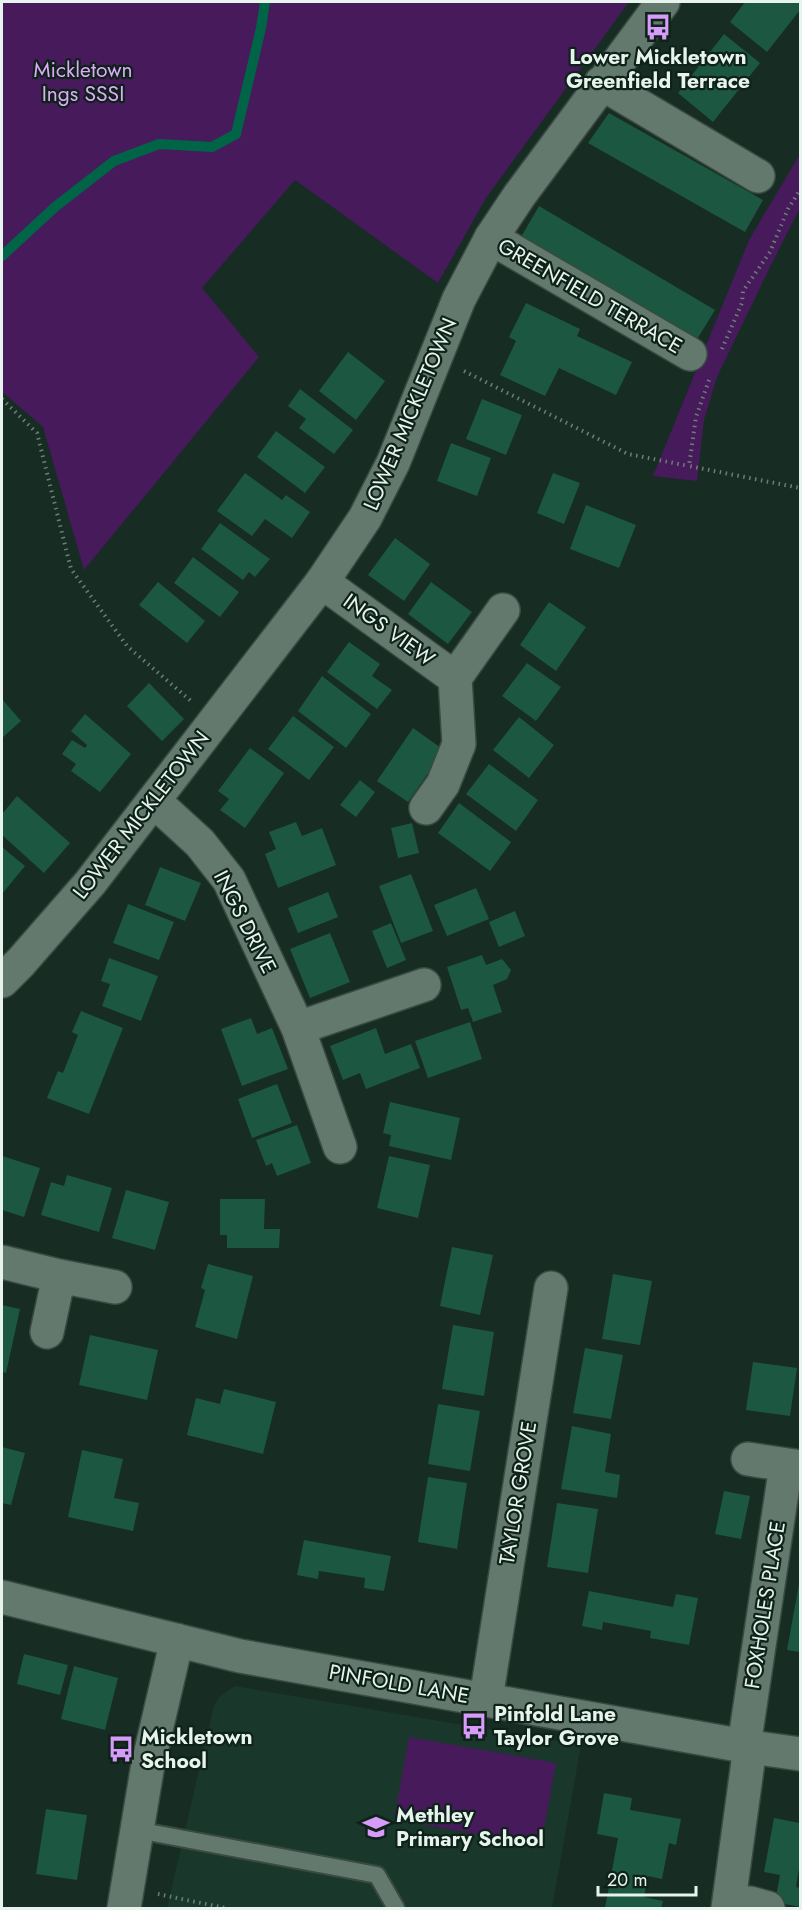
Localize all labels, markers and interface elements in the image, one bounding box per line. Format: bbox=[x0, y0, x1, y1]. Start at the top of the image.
bus stop icon: Lower Mickletown Greenfield Terrace bbox=[643, 12, 673, 42]
place label: Lower Mickletown Greenfield Terrace bbox=[566, 42, 750, 96]
park label: Mickletown Ings SSSI bbox=[34, 55, 132, 109]
street label: GREENFIELD TERRACE bbox=[492, 231, 688, 361]
street label: LOWER MICKLETOWN bbox=[356, 313, 464, 515]
street label: INGS VIEW bbox=[337, 586, 441, 674]
street label: LOWER MICKLETOWN bbox=[66, 724, 216, 906]
street label: INGS DRIVE bbox=[206, 865, 284, 979]
street label: TAYLOR GROVE bbox=[492, 1419, 544, 1567]
street label: FOXHOLES PLACE bbox=[737, 1519, 793, 1691]
street label: PINFOLD LANE bbox=[327, 1657, 471, 1711]
place label: Pinfold Lane Taylor Grove bbox=[494, 1699, 619, 1753]
bus stop icon: Pinfold Lane Taylor Grove bbox=[459, 1711, 489, 1741]
place label: Mickletown School bbox=[141, 1722, 253, 1776]
bus stop icon: Mickletown School bbox=[106, 1734, 136, 1764]
place label: Methley Primary School bbox=[396, 1800, 544, 1854]
school or university icon: Methley Primary School bbox=[361, 1812, 391, 1842]
scale bar bbox=[598, 1859, 696, 1897]
text: 20 m bbox=[607, 1867, 647, 1893]

